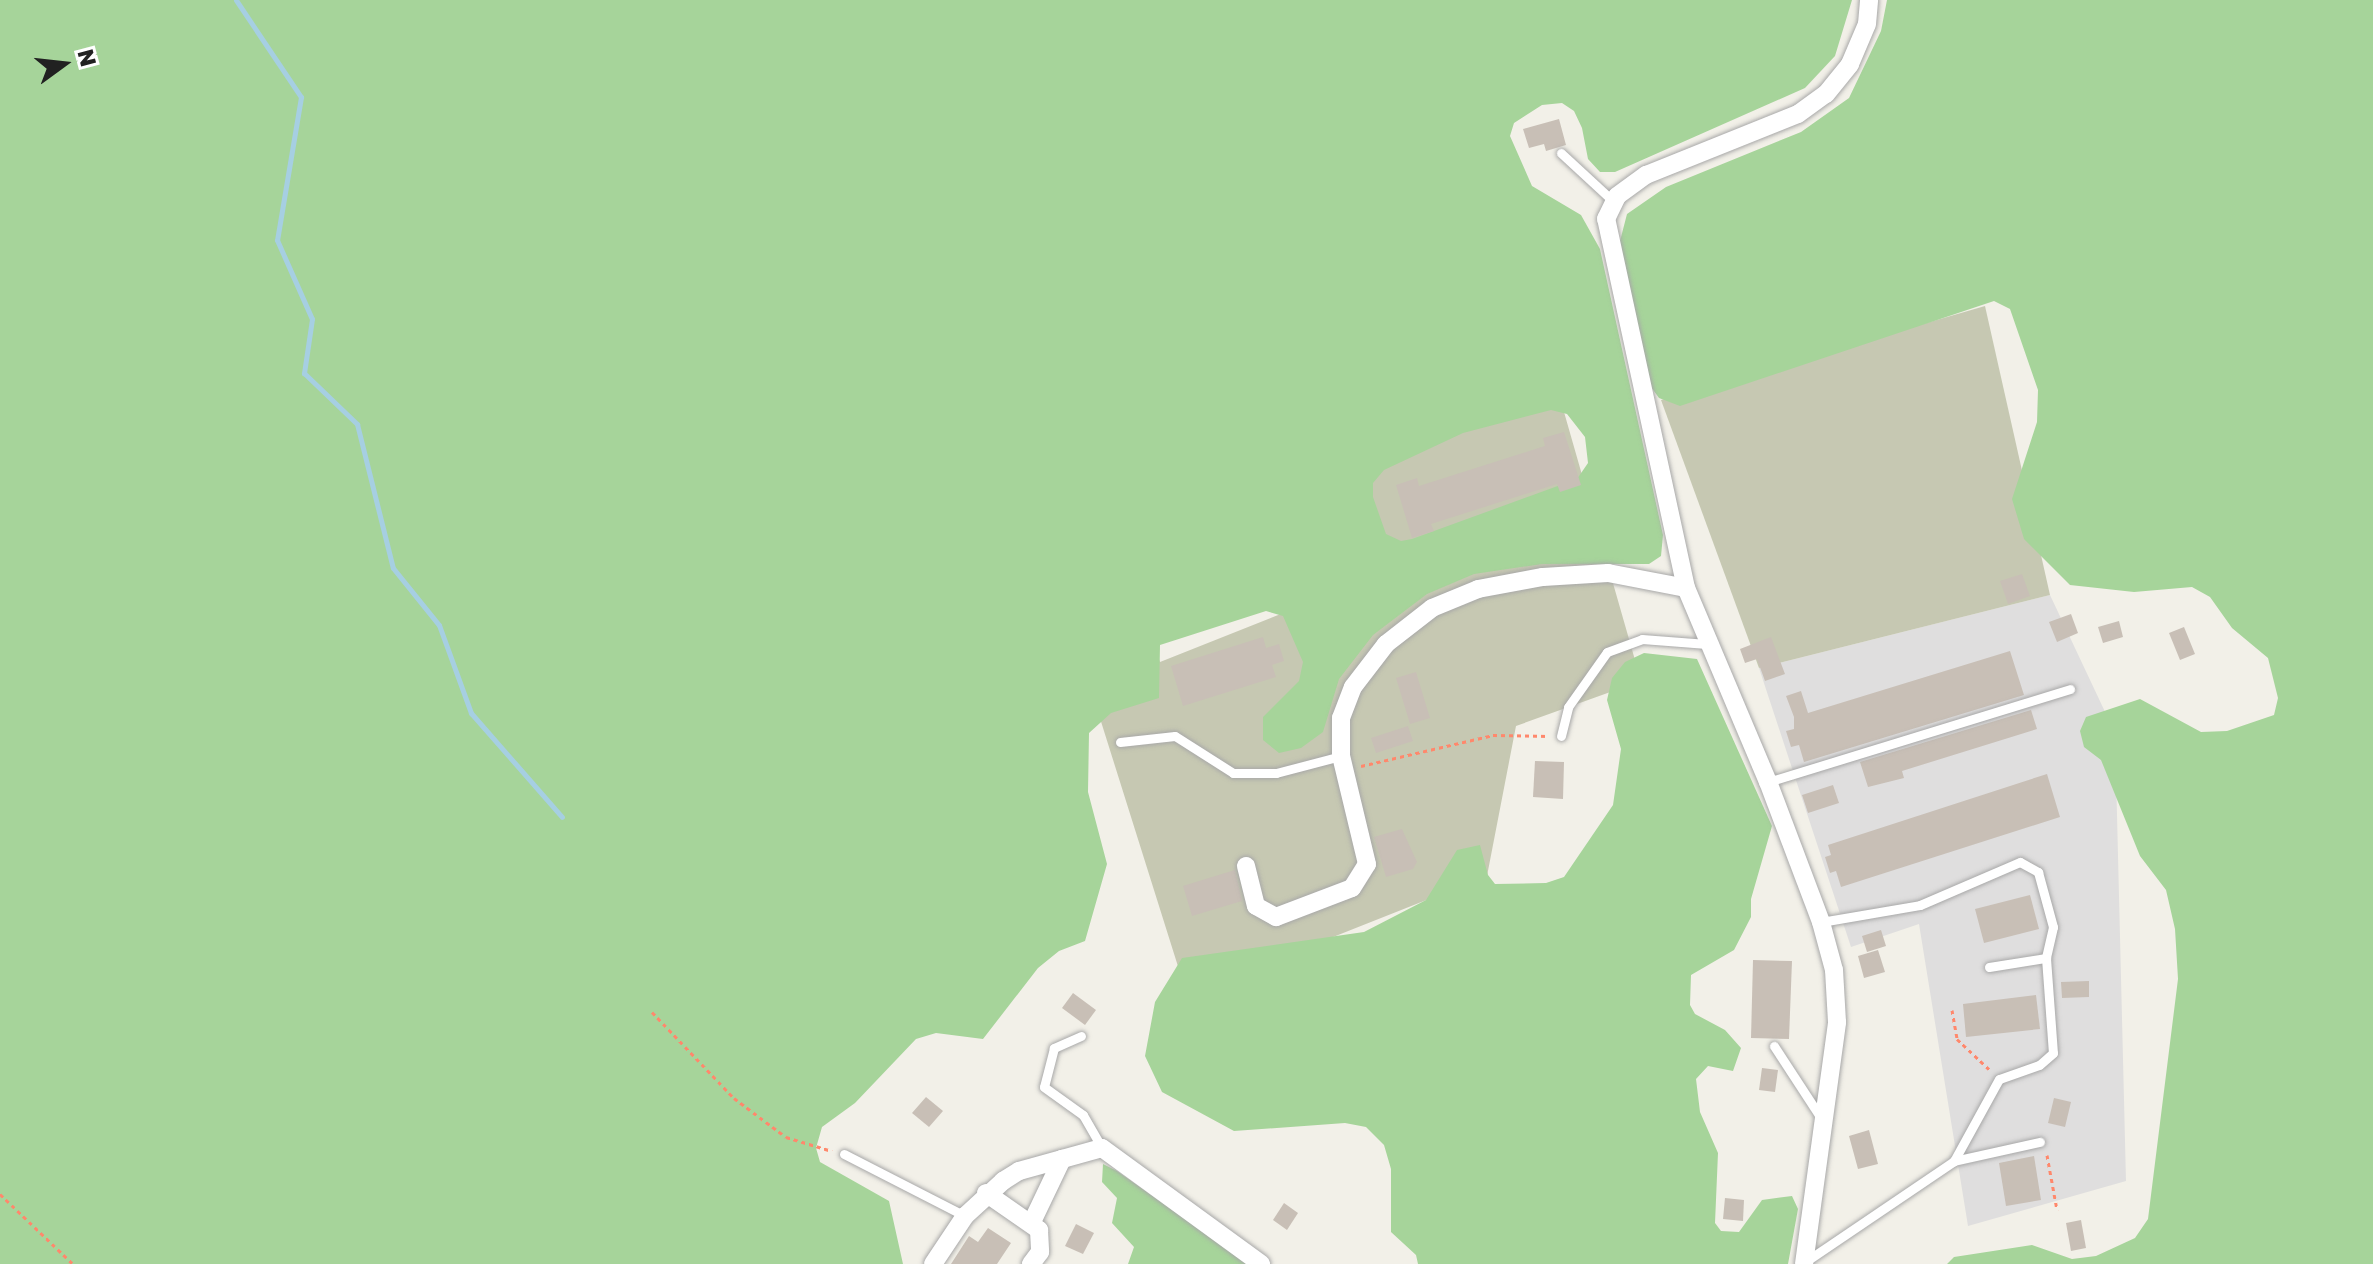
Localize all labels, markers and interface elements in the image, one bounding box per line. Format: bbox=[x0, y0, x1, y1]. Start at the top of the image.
north arrow bbox=[24, 24, 104, 104]
text: N bbox=[72, 46, 103, 69]

